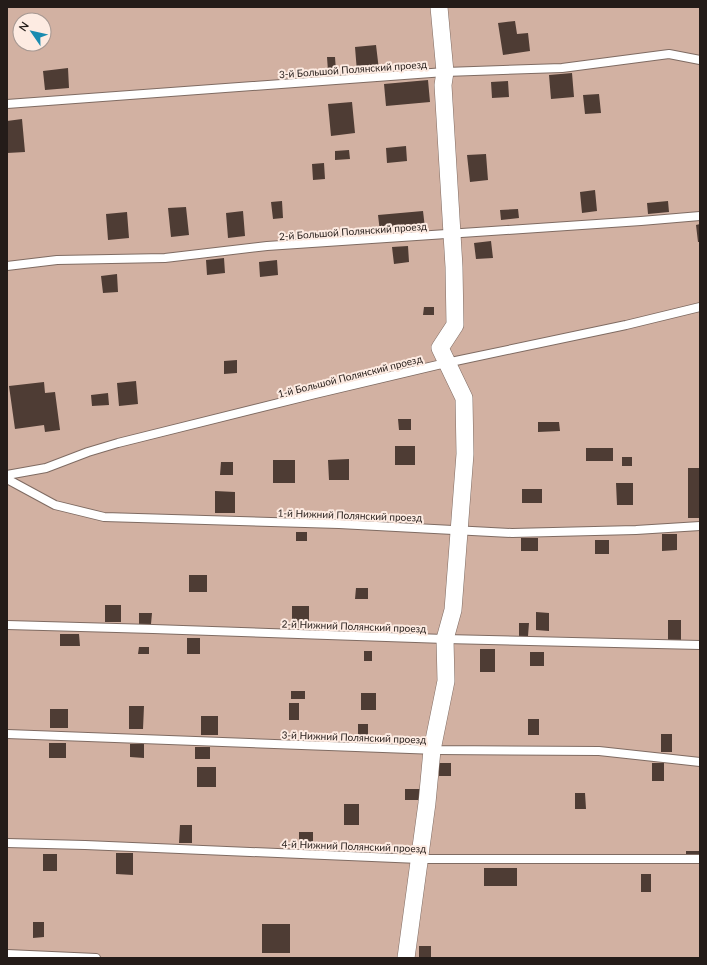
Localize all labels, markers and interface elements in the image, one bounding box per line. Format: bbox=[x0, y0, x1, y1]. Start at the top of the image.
north arrow bbox=[12, 12, 52, 52]
text: N bbox=[16, 19, 31, 33]
street label: 3-й Большой Полянский проезд bbox=[279, 58, 427, 80]
street label: 2-й Большой Полянский проезд bbox=[279, 220, 427, 242]
street label: 1-й Большой Полянский проезд bbox=[277, 352, 423, 400]
street label: 1-й Нижний Полянский проезд bbox=[277, 506, 423, 524]
street label: 2-й Нижний Полянский проезд bbox=[281, 617, 427, 635]
street label: 3-й Нижний Полянский проезд bbox=[281, 728, 427, 746]
street label: 4-й Нижний Полянский проезд bbox=[281, 837, 427, 855]

